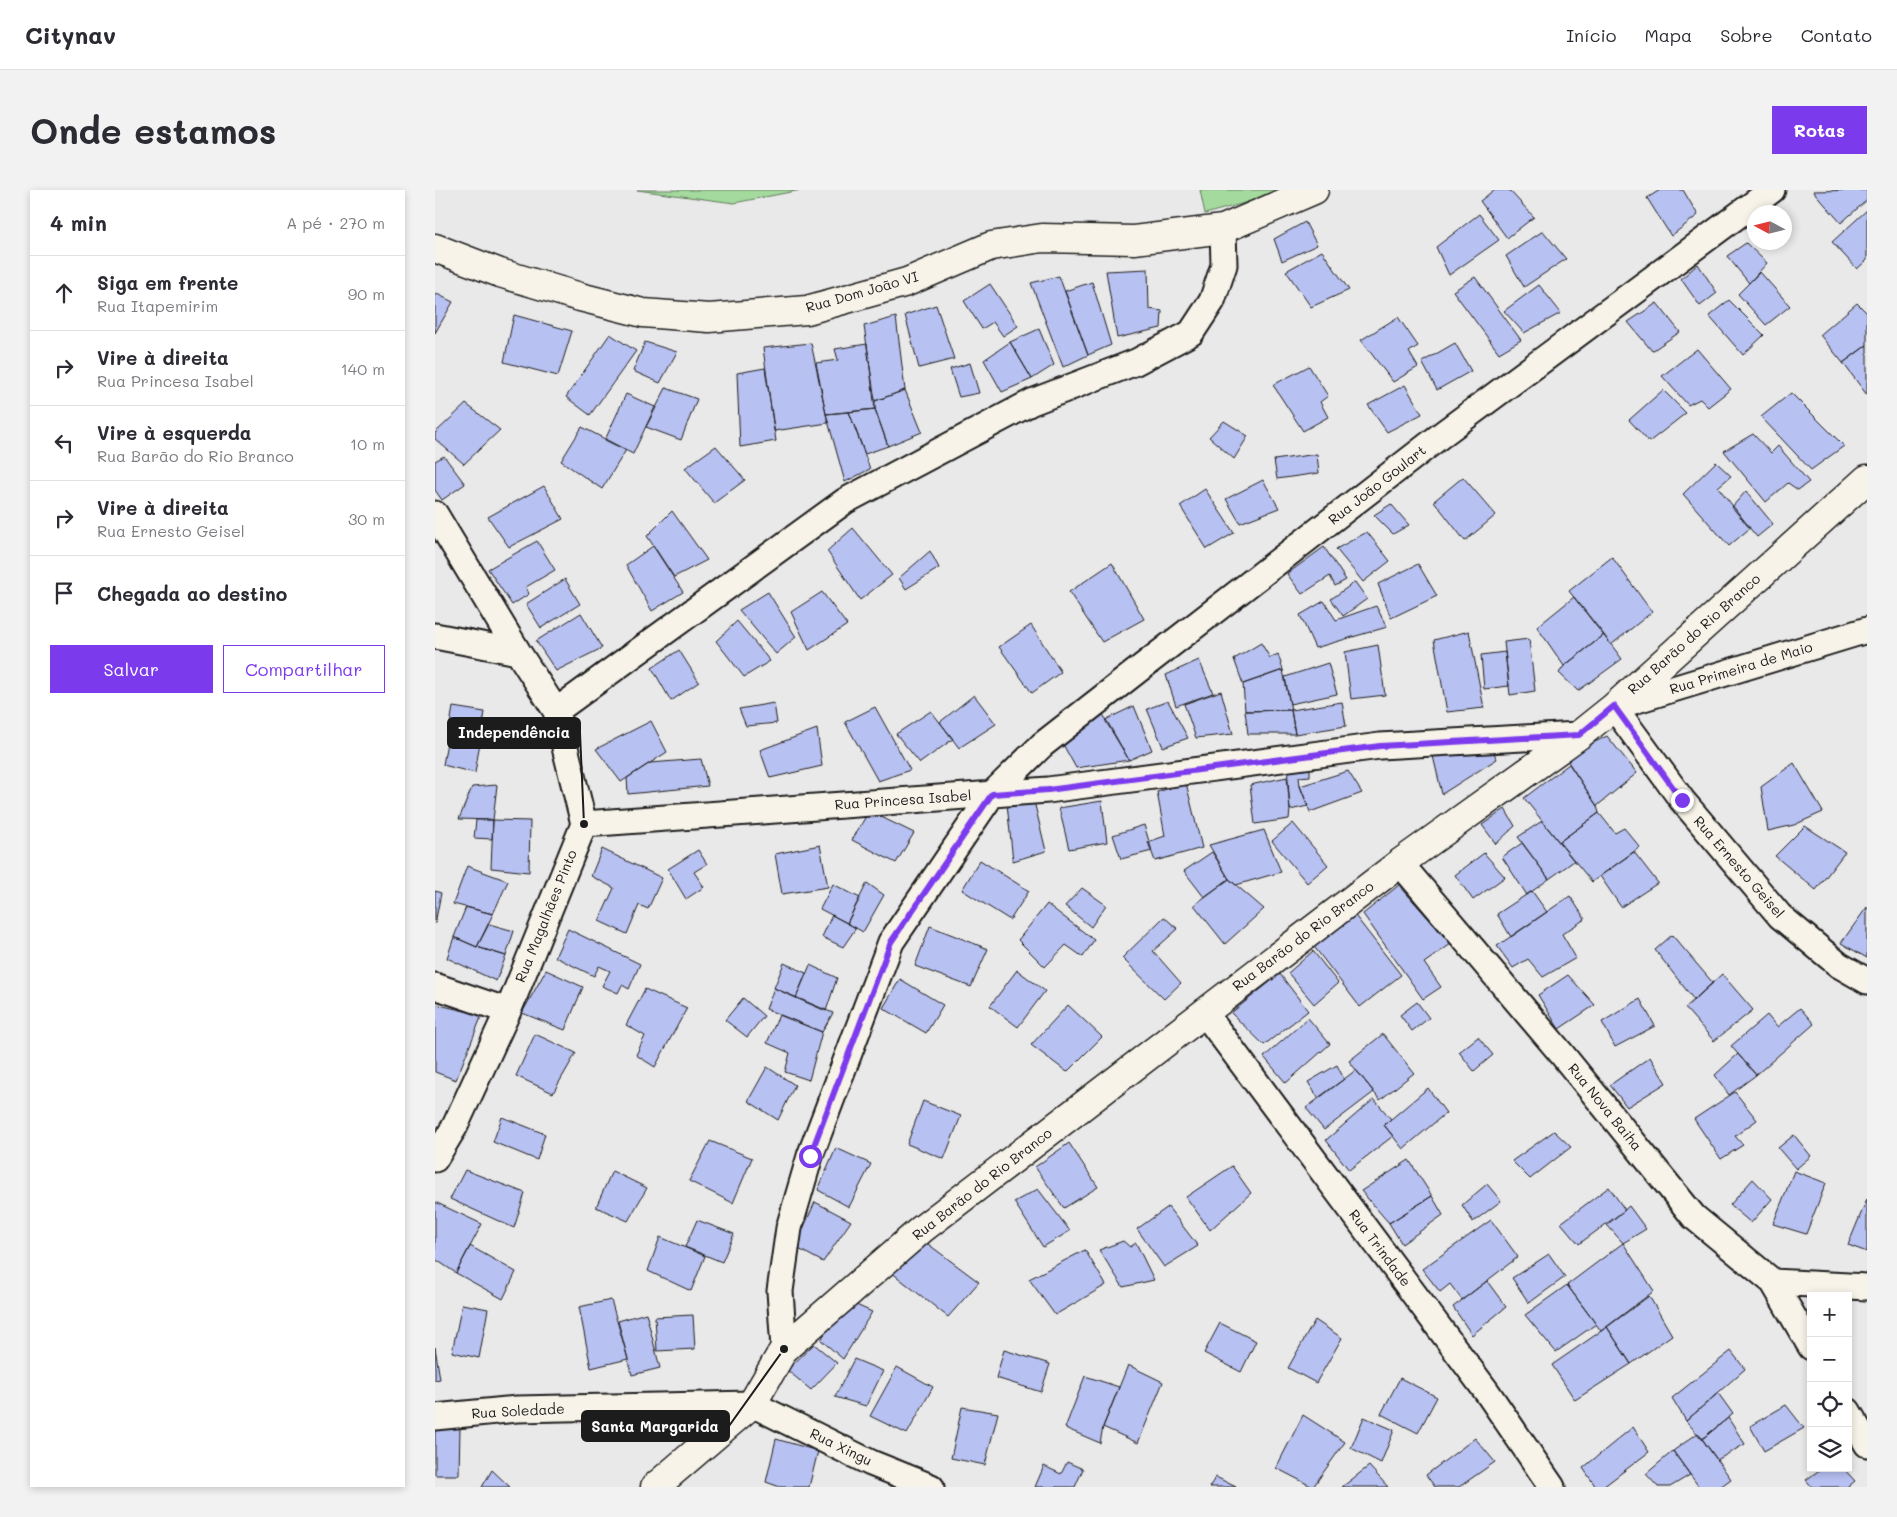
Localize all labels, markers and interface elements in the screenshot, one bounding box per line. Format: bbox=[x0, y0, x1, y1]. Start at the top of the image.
text: Citynav bbox=[25, 19, 116, 50]
text: Início bbox=[1566, 23, 1616, 47]
text: Mapa bbox=[1644, 23, 1692, 47]
text: Sobre bbox=[1720, 23, 1773, 47]
text: Contato bbox=[1801, 23, 1872, 47]
button: Rotas bbox=[1772, 106, 1867, 154]
text: Onde estamos bbox=[30, 107, 276, 153]
north arrow bbox=[1747, 205, 1792, 250]
text: 4 min bbox=[50, 209, 107, 236]
text: A pé · 270 m bbox=[286, 212, 385, 233]
street label: Rua Dom João VI bbox=[803, 266, 920, 317]
text: Siga em frente bbox=[97, 270, 238, 295]
icon: ahead bbox=[50, 279, 78, 307]
text: 90 m bbox=[348, 283, 385, 304]
text: Rua Itapemirim bbox=[97, 295, 218, 316]
text: Vire à direita bbox=[97, 345, 229, 370]
icon: right bbox=[50, 354, 78, 382]
text: 140 m bbox=[341, 358, 385, 379]
text: Rua Princesa Isabel bbox=[97, 370, 254, 391]
text: Vire à esquerda bbox=[97, 420, 252, 445]
icon: left bbox=[50, 429, 78, 457]
text: 10 m bbox=[350, 433, 385, 454]
street label: Rua João Goulart bbox=[1324, 440, 1429, 529]
text: Rua Barão do Rio Branco bbox=[97, 445, 294, 466]
text: Vire à direita bbox=[97, 495, 229, 520]
icon: right bbox=[50, 504, 78, 532]
text: 30 m bbox=[348, 508, 385, 529]
text: Rua Ernesto Geisel bbox=[97, 520, 245, 541]
street label: Rua Barão do Rio Branco bbox=[1623, 569, 1764, 698]
icon: arrive bbox=[50, 579, 78, 607]
text: Chegada ao destino bbox=[97, 581, 287, 606]
street label: Rua Primeira de Maio bbox=[1667, 637, 1815, 698]
button: Salvar bbox=[50, 645, 213, 693]
button: Compartilhar bbox=[223, 645, 385, 693]
callout: Independência bbox=[448, 718, 580, 748]
text: Independência bbox=[458, 722, 570, 742]
street label: Rua Princesa Isabel bbox=[834, 785, 972, 814]
route end bbox=[1671, 789, 1694, 812]
street label: Rua Ernesto Geisel bbox=[1690, 812, 1789, 922]
street label: Rua Magalhães Pinto bbox=[510, 847, 581, 985]
street label: Rua Barão do Rio Branco bbox=[1228, 876, 1377, 995]
street label: Rua Nova Baiha bbox=[1564, 1059, 1647, 1154]
street label: Rua Barão do Rio Branco bbox=[908, 1123, 1055, 1244]
route start bbox=[799, 1145, 822, 1168]
street label: Rua Trindade bbox=[1345, 1205, 1416, 1290]
map controls bbox=[1807, 1292, 1852, 1472]
button: + bbox=[1807, 1292, 1852, 1337]
button: − bbox=[1807, 1337, 1852, 1382]
button: locate bbox=[1807, 1382, 1852, 1427]
street label: Rua Soledade bbox=[471, 1399, 565, 1422]
callout: Santa Margarida bbox=[582, 1411, 729, 1441]
text: Santa Margarida bbox=[591, 1416, 719, 1436]
street label: Rua Xingu bbox=[807, 1423, 875, 1470]
button: layers bbox=[1807, 1427, 1852, 1472]

